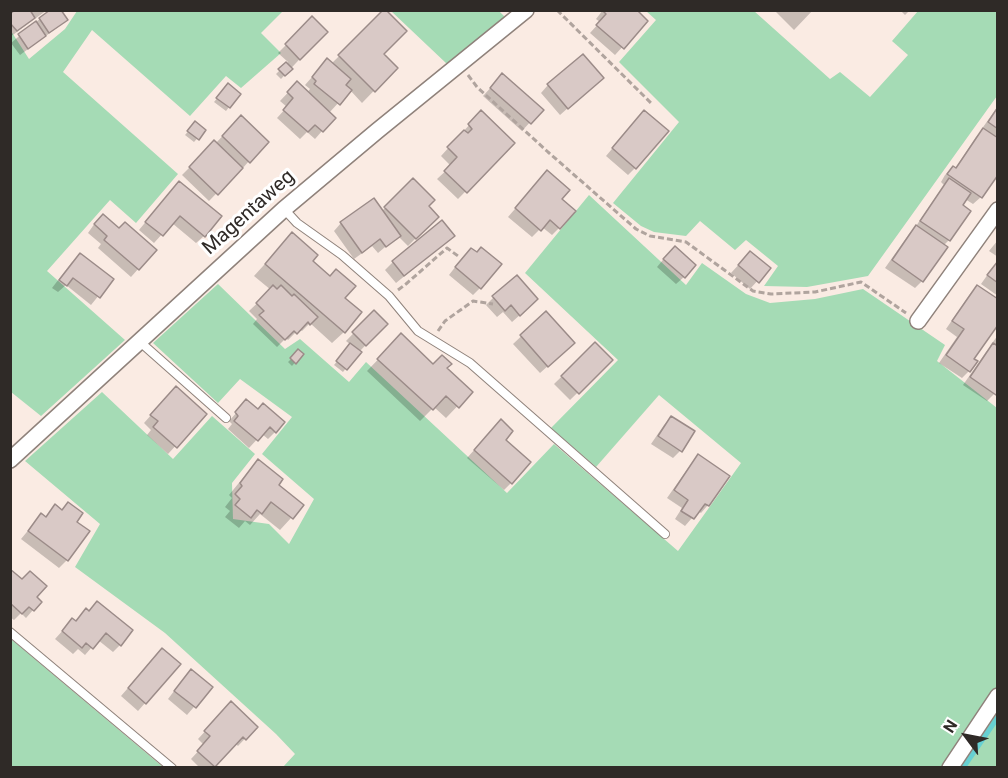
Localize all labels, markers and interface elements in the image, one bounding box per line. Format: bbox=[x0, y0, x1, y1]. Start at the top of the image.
street label: Magentaweg bbox=[198, 165, 300, 261]
north arrow bbox=[936, 706, 996, 766]
text: N bbox=[939, 716, 961, 736]

